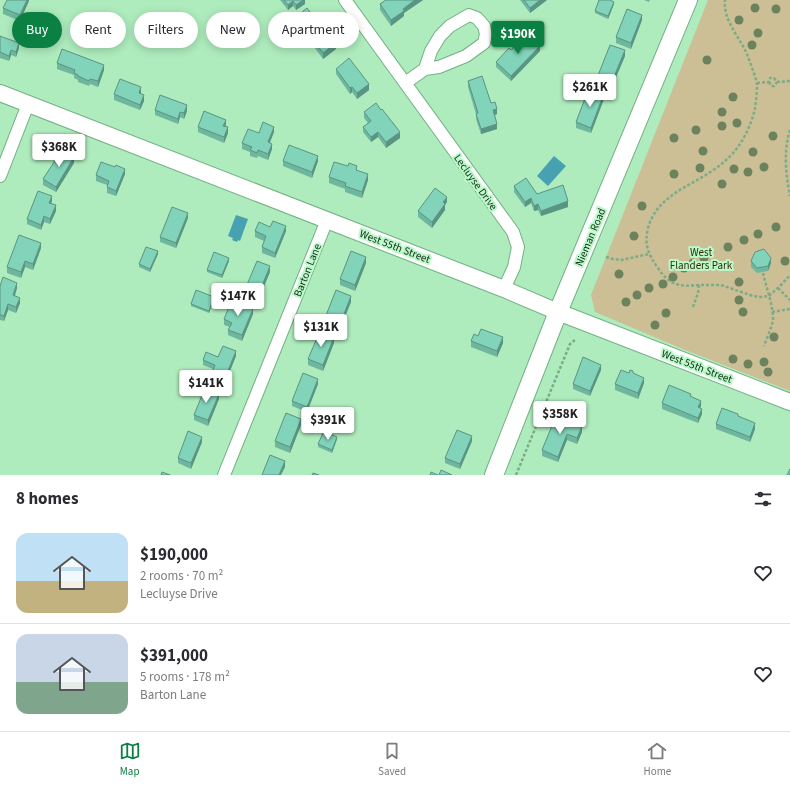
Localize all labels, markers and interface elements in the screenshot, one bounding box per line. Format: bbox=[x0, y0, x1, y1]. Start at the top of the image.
chip: Buy bbox=[12, 12, 62, 48]
chip: Rent bbox=[70, 12, 126, 48]
chip: Filters bbox=[134, 12, 198, 48]
chip: New bbox=[206, 12, 260, 48]
chip: Apartment bbox=[268, 12, 359, 48]
pin: $190K bbox=[490, 21, 546, 55]
text: $190K bbox=[500, 25, 536, 43]
pin: $261K bbox=[562, 74, 618, 108]
text: $261K bbox=[572, 78, 608, 96]
pin: $368K bbox=[31, 134, 87, 168]
text: $368K bbox=[41, 138, 77, 156]
street label: Lecluyse Drive bbox=[450, 151, 501, 214]
street label: Nieman Road bbox=[571, 206, 609, 269]
street label: West 55th Street bbox=[357, 226, 433, 267]
street label: Barton Lane bbox=[290, 241, 325, 299]
park label: West Flanders Park bbox=[670, 245, 733, 273]
pin: $147K bbox=[210, 283, 266, 317]
text: $147K bbox=[220, 287, 256, 305]
pin: $131K bbox=[293, 314, 349, 348]
text: $131K bbox=[303, 318, 339, 336]
street label: West 55th Street bbox=[659, 346, 735, 387]
pin: $141K bbox=[178, 370, 234, 404]
text: $141K bbox=[188, 374, 224, 392]
pin: $358K bbox=[532, 401, 588, 435]
text: $358K bbox=[542, 405, 578, 423]
pin: $391K bbox=[300, 407, 356, 441]
text: $391K bbox=[310, 411, 346, 429]
text: 8 homes bbox=[16, 487, 78, 511]
icon: filters bbox=[752, 488, 774, 510]
text: $190,000 bbox=[140, 543, 208, 567]
icon: home bbox=[48, 549, 96, 597]
icon: heart bbox=[752, 562, 774, 584]
text: 2 rooms · 70 m² bbox=[140, 567, 223, 585]
text: Lecluyse Drive bbox=[140, 585, 218, 603]
text: $391,000 bbox=[140, 644, 208, 668]
icon: home bbox=[48, 650, 96, 698]
icon: heart bbox=[752, 663, 774, 685]
text: 5 rooms · 178 m² bbox=[140, 668, 230, 686]
text: Barton Lane bbox=[140, 686, 206, 704]
tab: Map bbox=[119, 740, 141, 779]
tab: Saved bbox=[378, 740, 406, 779]
tab: Home bbox=[644, 740, 671, 779]

